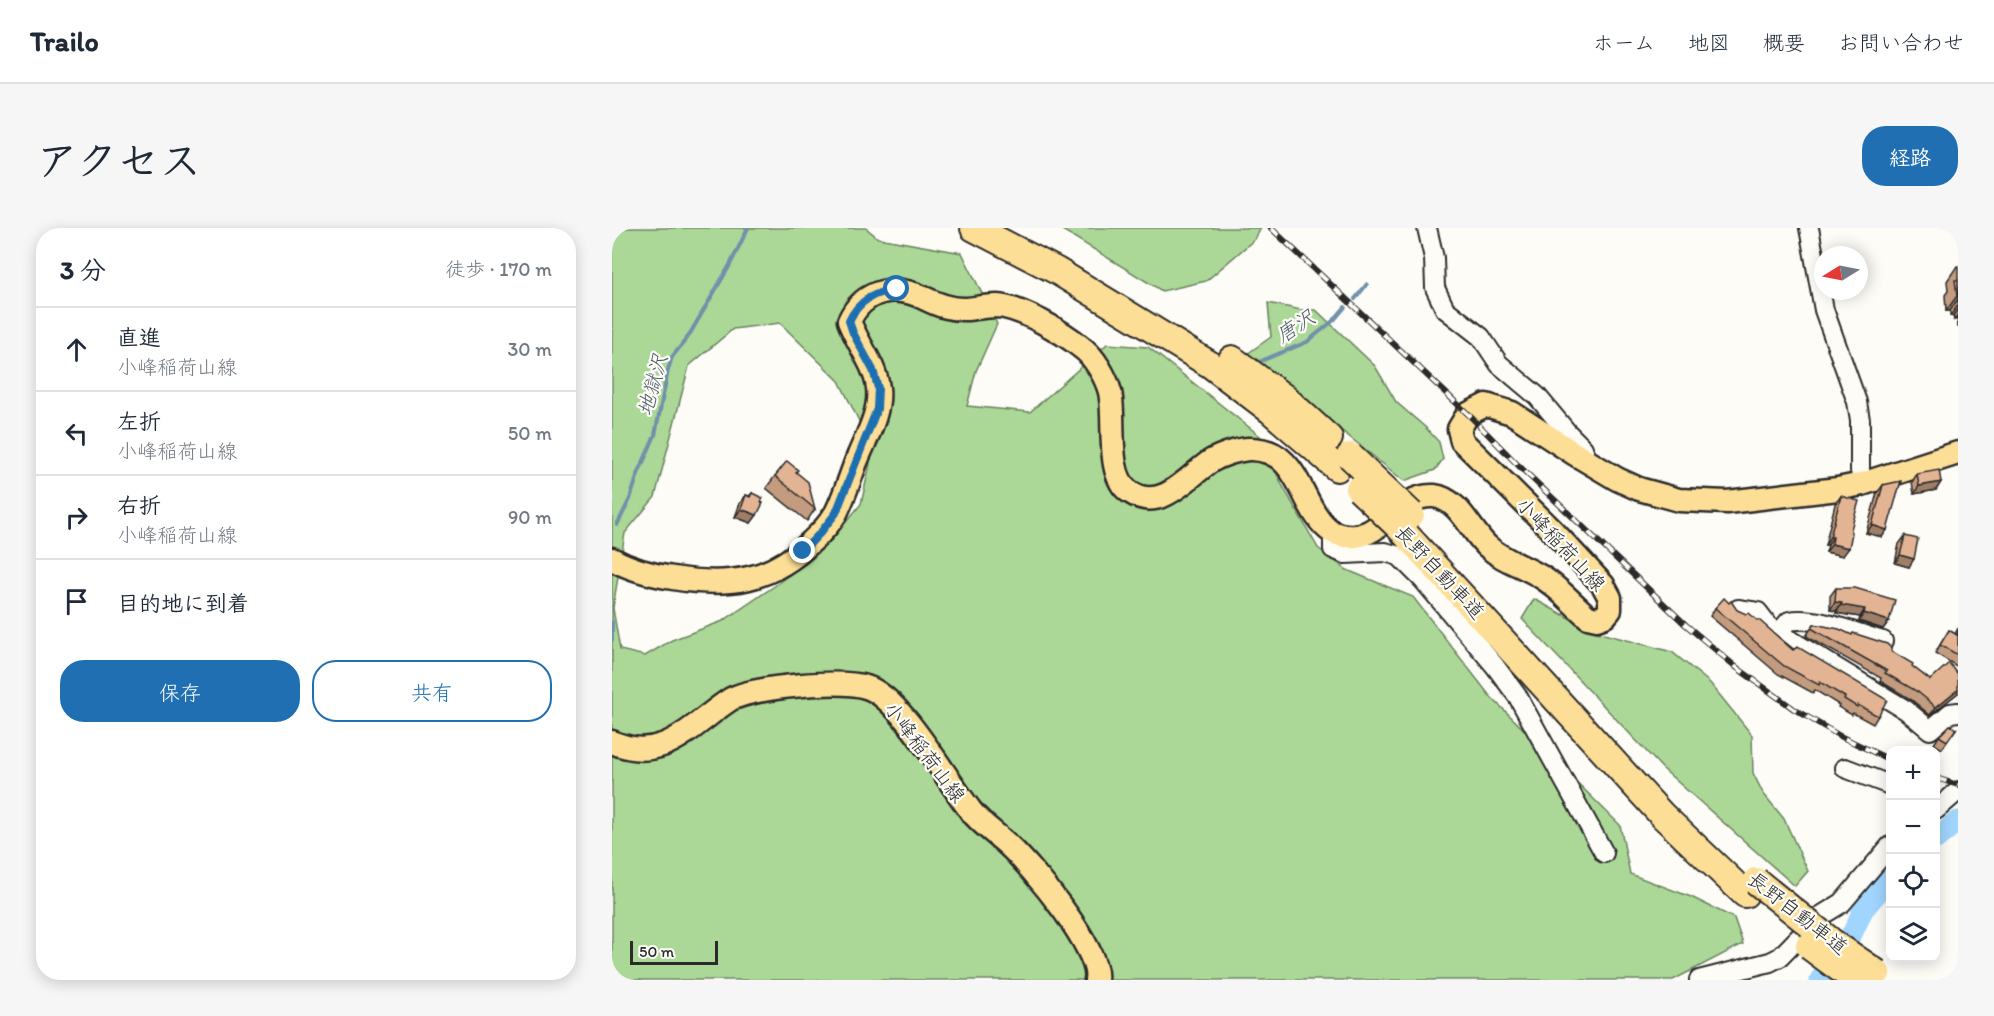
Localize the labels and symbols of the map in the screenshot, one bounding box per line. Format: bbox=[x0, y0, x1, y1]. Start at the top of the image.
north arrow bbox=[1814, 246, 1868, 300]
route start bbox=[883, 275, 909, 301]
water label: 唐沢 bbox=[1271, 304, 1320, 348]
water label: 地獄沢 bbox=[632, 350, 672, 419]
street label: 小峰稲荷山線 bbox=[1511, 492, 1611, 596]
street label: 長野自動車道 bbox=[1390, 520, 1490, 624]
route end bbox=[789, 537, 815, 563]
street label: 小峰稲荷山線 bbox=[879, 697, 971, 807]
street label: 長野自動車道 bbox=[1743, 867, 1853, 959]
scale bar bbox=[630, 938, 718, 966]

